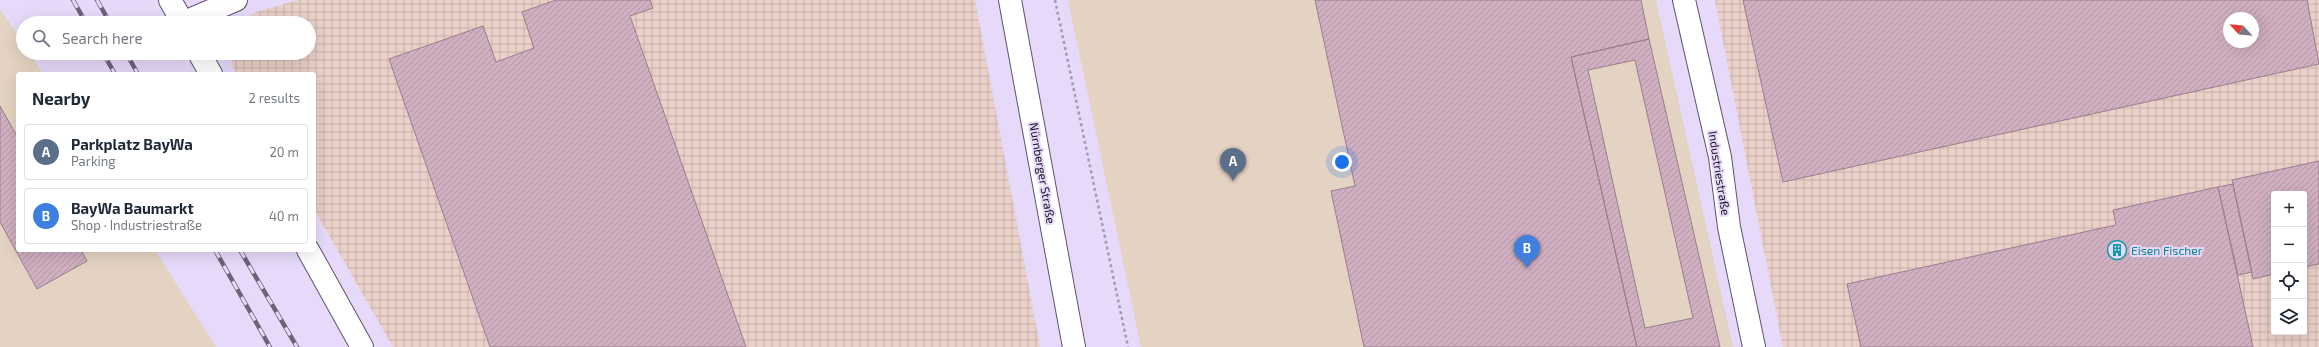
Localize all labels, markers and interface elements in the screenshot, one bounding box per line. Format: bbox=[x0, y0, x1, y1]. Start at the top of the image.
north arrow bbox=[2223, 12, 2259, 48]
search box bbox=[16, 16, 316, 60]
icon: search bbox=[30, 27, 52, 49]
text: Search here bbox=[62, 29, 143, 47]
text: Nearby bbox=[32, 88, 90, 108]
text: 2 results bbox=[248, 90, 300, 106]
street label: Nürnberger Straße bbox=[1027, 121, 1059, 225]
street label: Industriestraße bbox=[1706, 130, 1734, 216]
text: Parkplatz BayWa bbox=[71, 135, 193, 153]
text: A bbox=[42, 144, 50, 160]
text: 20 m bbox=[270, 144, 299, 160]
pin: A bbox=[1220, 148, 1246, 181]
your location bbox=[1332, 152, 1352, 172]
text: Parking bbox=[71, 153, 116, 169]
map controls bbox=[2271, 191, 2307, 335]
button: + bbox=[2271, 191, 2307, 227]
text: BayWa Baumarkt bbox=[71, 199, 194, 217]
text: B bbox=[42, 208, 50, 224]
text: 40 m bbox=[269, 208, 299, 224]
text: Shop · Industriestraße bbox=[71, 217, 202, 233]
button: − bbox=[2271, 227, 2307, 263]
pin: B bbox=[1514, 235, 1540, 268]
building icon: Eisen Fischer bbox=[2106, 239, 2128, 261]
place label: Eisen Fischer bbox=[2131, 243, 2203, 257]
button: locate bbox=[2271, 263, 2307, 299]
button: layers bbox=[2271, 299, 2307, 335]

